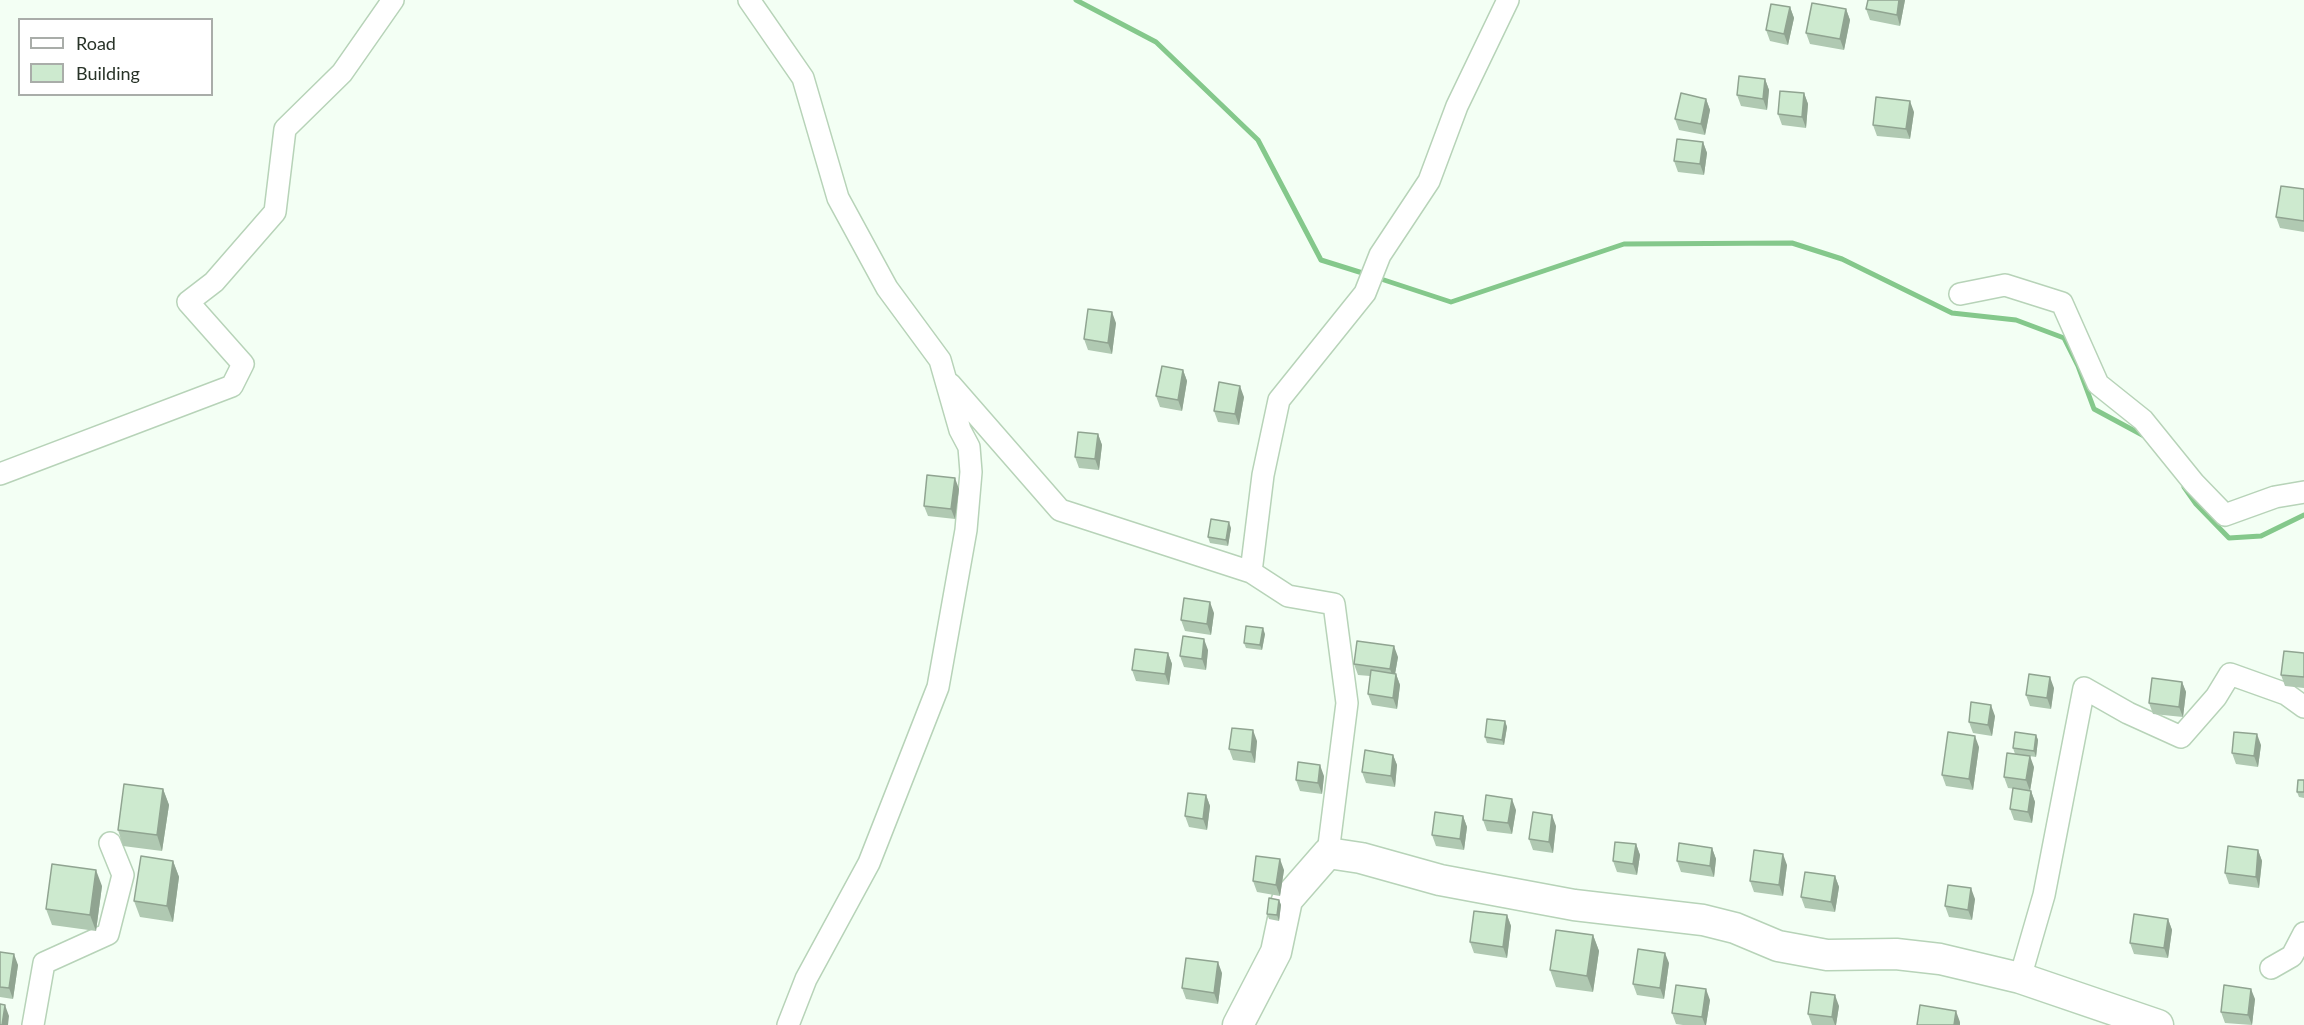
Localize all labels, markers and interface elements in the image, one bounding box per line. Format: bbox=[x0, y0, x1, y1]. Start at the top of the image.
legend bbox=[18, 18, 213, 96]
text: Road bbox=[76, 32, 116, 54]
text: Building bbox=[76, 62, 140, 84]

